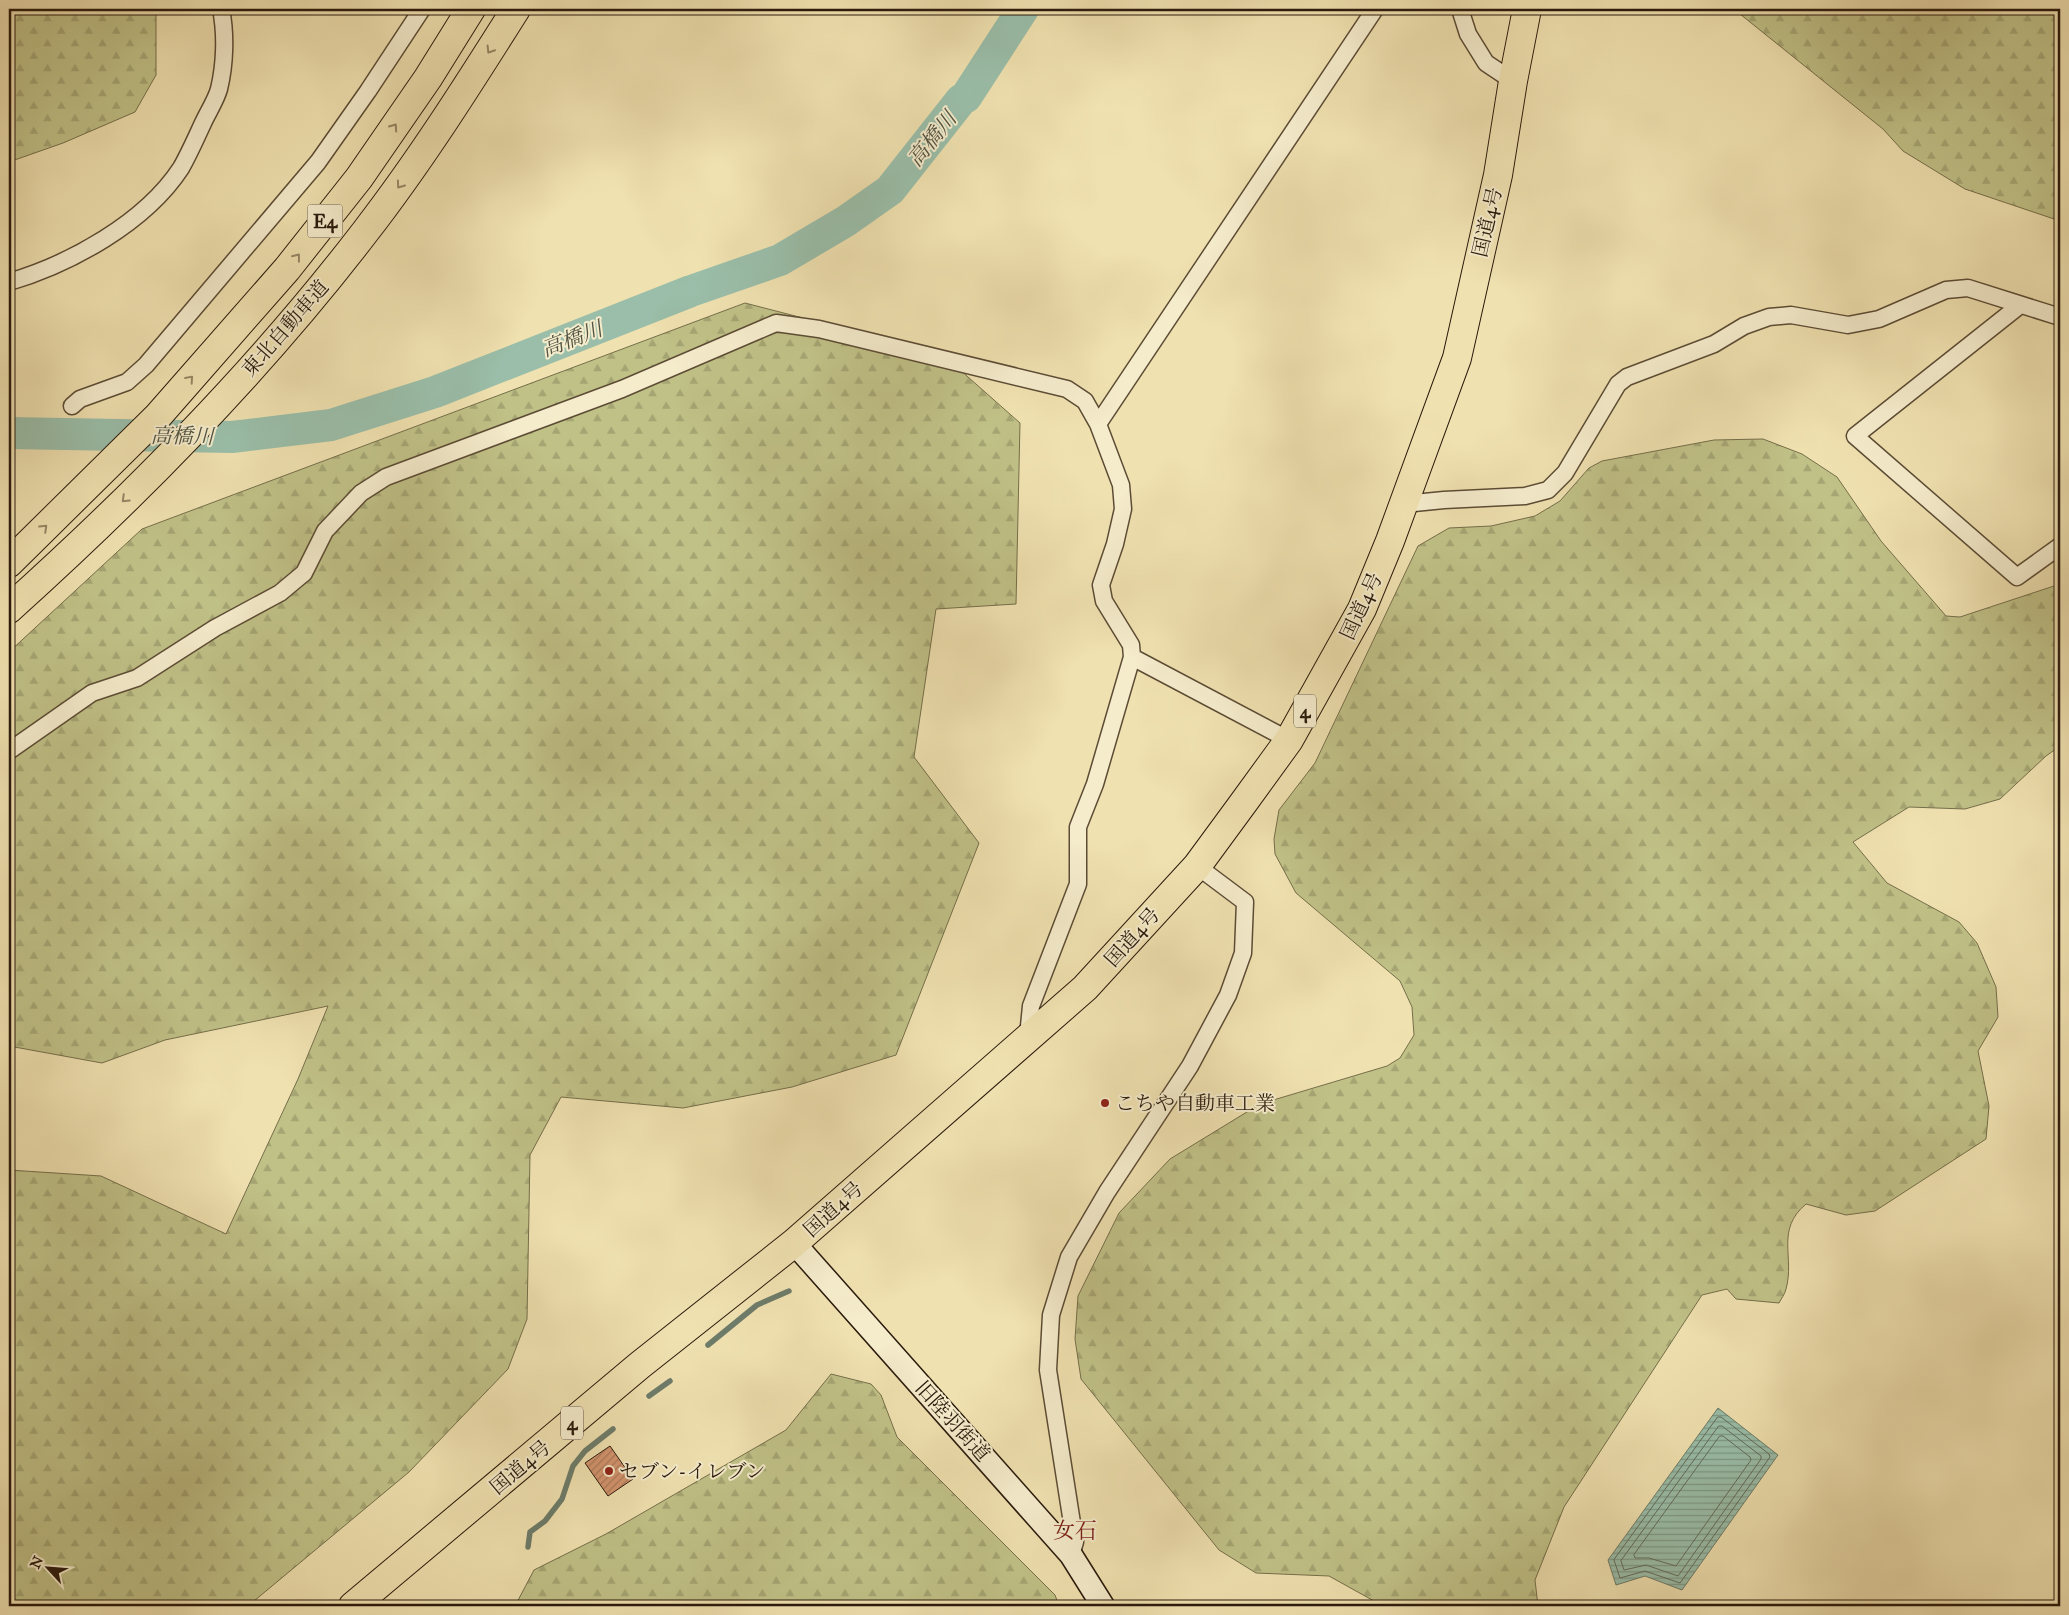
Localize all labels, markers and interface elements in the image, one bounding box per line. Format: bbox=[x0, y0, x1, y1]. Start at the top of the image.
one-way arrow bbox=[487, 45, 497, 54]
water label: 高橋川 bbox=[902, 105, 963, 172]
one-way arrow bbox=[388, 123, 397, 133]
one-way arrow bbox=[397, 179, 406, 189]
street label: 国道4号 bbox=[1467, 185, 1507, 259]
road number: E4 bbox=[308, 205, 342, 238]
one-way arrow bbox=[291, 254, 299, 263]
street label: 東北自動車道 bbox=[237, 275, 333, 381]
water label: 高橋川 bbox=[538, 315, 608, 362]
one-way arrow bbox=[184, 376, 193, 385]
water label: 高橋川 bbox=[150, 422, 216, 450]
one-way arrow bbox=[122, 493, 131, 502]
one-way arrow bbox=[38, 525, 47, 534]
street label: 国道4号 bbox=[1335, 569, 1387, 643]
road number: 4 bbox=[1294, 694, 1316, 728]
street label: 国道4号 bbox=[1099, 903, 1165, 971]
place label: こちや自動車工業 bbox=[1115, 1091, 1275, 1115]
marker: こちや自動車工業 bbox=[1099, 1097, 1111, 1109]
street label: 国道4号 bbox=[799, 1176, 867, 1242]
street label: 旧陸羽街道 bbox=[911, 1376, 995, 1466]
road number: 4 bbox=[561, 1406, 583, 1440]
street label: 国道4号 bbox=[485, 1435, 555, 1499]
place label: セブン-イレブン bbox=[619, 1459, 766, 1483]
marker: セブン-イレブン bbox=[603, 1465, 615, 1477]
district label: 女石 bbox=[1053, 1517, 1097, 1544]
north arrow bbox=[22, 1542, 72, 1592]
text: N bbox=[27, 1553, 47, 1572]

